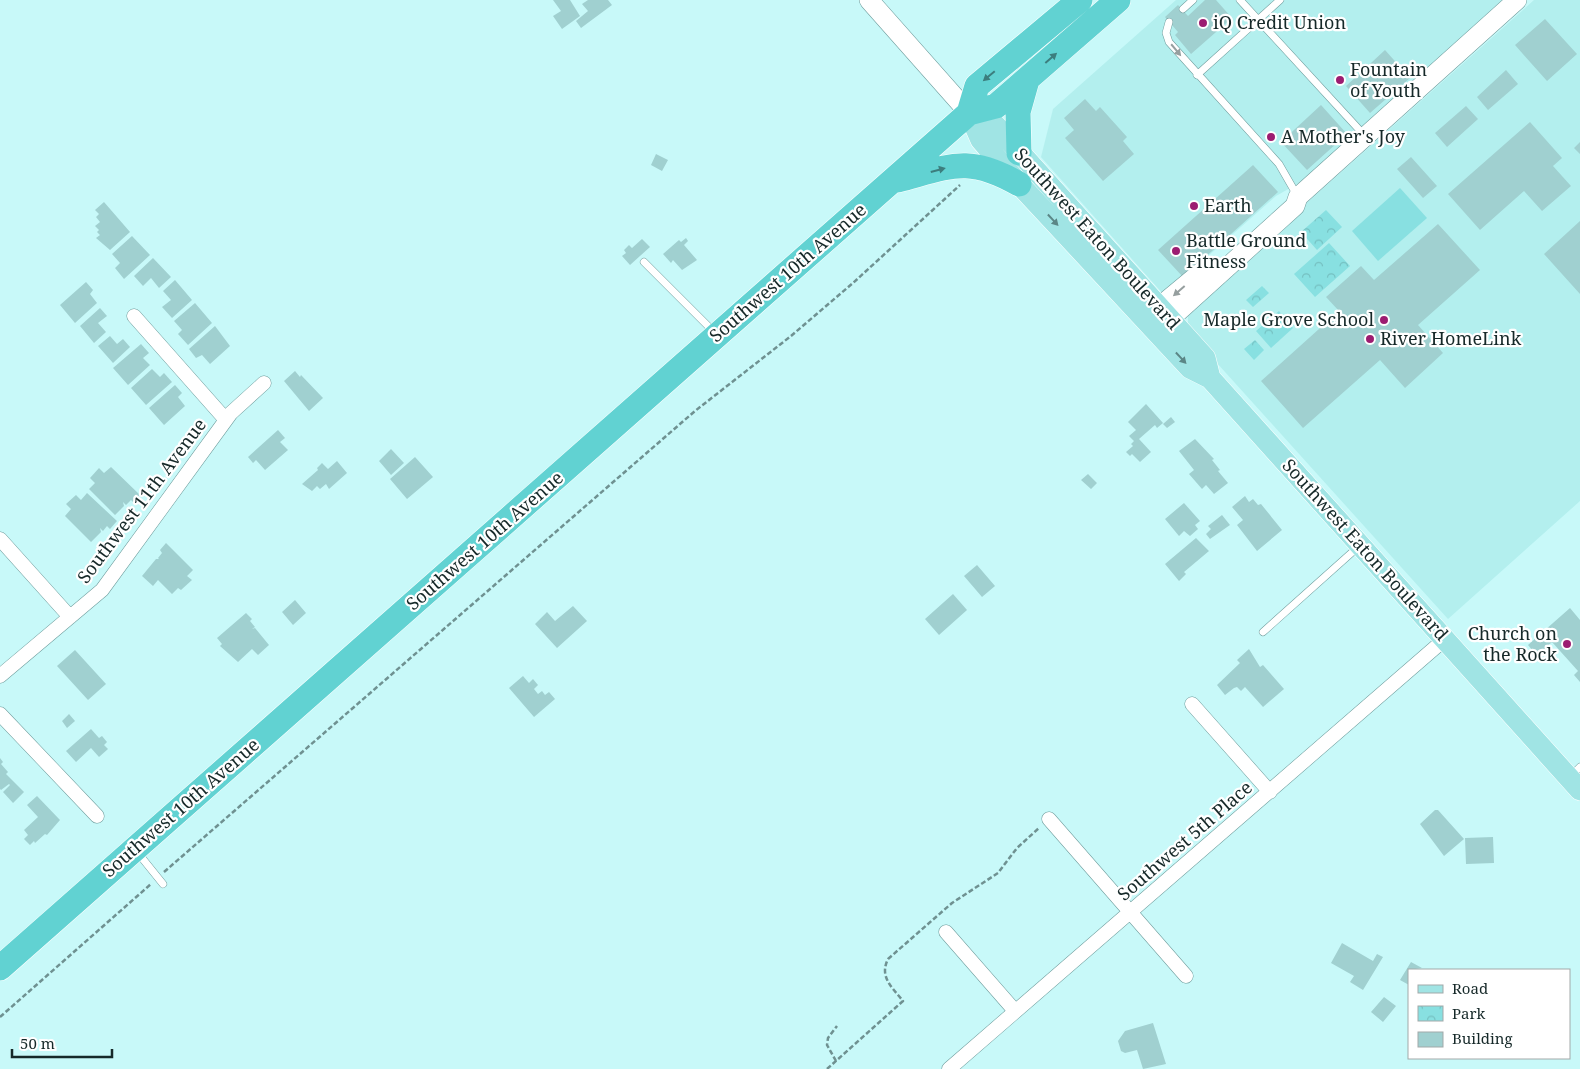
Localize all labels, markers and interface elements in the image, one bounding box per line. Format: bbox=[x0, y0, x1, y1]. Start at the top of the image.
place label: iQ Credit Union bbox=[1213, 10, 1346, 34]
marker: iQ Credit Union bbox=[1197, 17, 1209, 29]
one-way arrow bbox=[1171, 43, 1182, 56]
one-way arrow bbox=[1045, 52, 1057, 64]
place label: Fountain of Youth bbox=[1350, 57, 1428, 102]
one-way arrow bbox=[983, 71, 996, 82]
marker: Fountain of Youth bbox=[1334, 74, 1346, 86]
place label: A Mother's Joy bbox=[1281, 124, 1406, 148]
marker: A Mother's Joy bbox=[1265, 131, 1277, 143]
street label: Southwest Eaton Boulevard bbox=[1010, 142, 1186, 334]
one-way arrow bbox=[930, 165, 945, 173]
place label: Earth bbox=[1204, 193, 1252, 217]
street label: Southwest 10th Avenue bbox=[704, 197, 871, 347]
marker: Earth bbox=[1188, 200, 1200, 212]
one-way arrow bbox=[1047, 213, 1058, 226]
place label: Battle Ground Fitness bbox=[1186, 228, 1306, 273]
marker: Battle Ground Fitness bbox=[1170, 245, 1182, 257]
one-way arrow bbox=[1173, 286, 1186, 297]
place label: Maple Grove School bbox=[1203, 307, 1374, 331]
marker: Maple Grove School bbox=[1378, 314, 1390, 326]
place label: River HomeLink bbox=[1380, 326, 1522, 350]
marker: River HomeLink bbox=[1364, 333, 1376, 345]
one-way arrow bbox=[1175, 352, 1187, 364]
street label: Southwest 11th Avenue bbox=[71, 413, 211, 588]
street label: Southwest Eaton Boulevard bbox=[1278, 453, 1454, 645]
street label: Southwest 10th Avenue bbox=[401, 465, 568, 615]
place label: Church on the Rock bbox=[1468, 621, 1557, 666]
marker: Church on the Rock bbox=[1561, 638, 1573, 650]
street label: Southwest 10th Avenue bbox=[97, 732, 264, 882]
street label: Southwest 5th Place bbox=[1112, 775, 1257, 905]
legend bbox=[1408, 969, 1570, 1059]
text: Road bbox=[1452, 978, 1488, 998]
text: Park bbox=[1452, 1003, 1486, 1023]
scale bar bbox=[12, 1026, 112, 1058]
text: Building bbox=[1452, 1028, 1513, 1048]
text: 50 m bbox=[20, 1033, 55, 1053]

